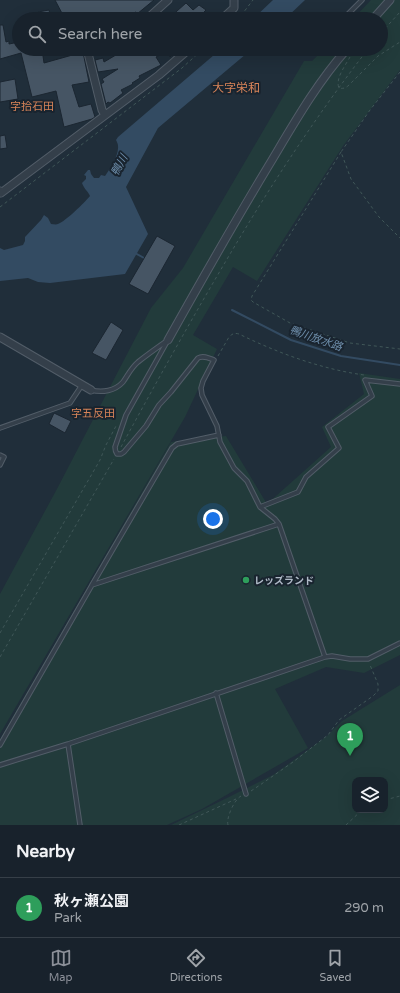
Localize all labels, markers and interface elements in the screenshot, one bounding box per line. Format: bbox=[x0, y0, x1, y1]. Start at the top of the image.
search box bbox=[12, 12, 388, 56]
icon: search bbox=[26, 23, 48, 45]
text: Search here bbox=[58, 25, 142, 43]
district label: 大字栄和 bbox=[212, 81, 260, 95]
district label: 字拾石田 bbox=[10, 100, 54, 113]
water label: 鴨川 bbox=[109, 152, 131, 178]
water label: 鴨川放水路 bbox=[288, 323, 345, 354]
district label: 字五反田 bbox=[71, 407, 115, 420]
your location bbox=[203, 509, 223, 529]
marker: レッズランド bbox=[241, 575, 251, 585]
place label: レッズランド bbox=[254, 575, 314, 587]
pin: 1 bbox=[337, 723, 363, 756]
map controls bbox=[352, 777, 388, 813]
button: layers bbox=[352, 777, 388, 813]
text: Nearby bbox=[16, 841, 75, 862]
text: 秋ヶ瀬公園 bbox=[54, 892, 129, 910]
text: 1 bbox=[25, 900, 33, 916]
text: 290 m bbox=[344, 900, 384, 916]
text: Park bbox=[54, 910, 82, 926]
tab: Map bbox=[49, 947, 72, 984]
tab: Directions bbox=[170, 947, 222, 984]
tab: Saved bbox=[320, 947, 351, 984]

